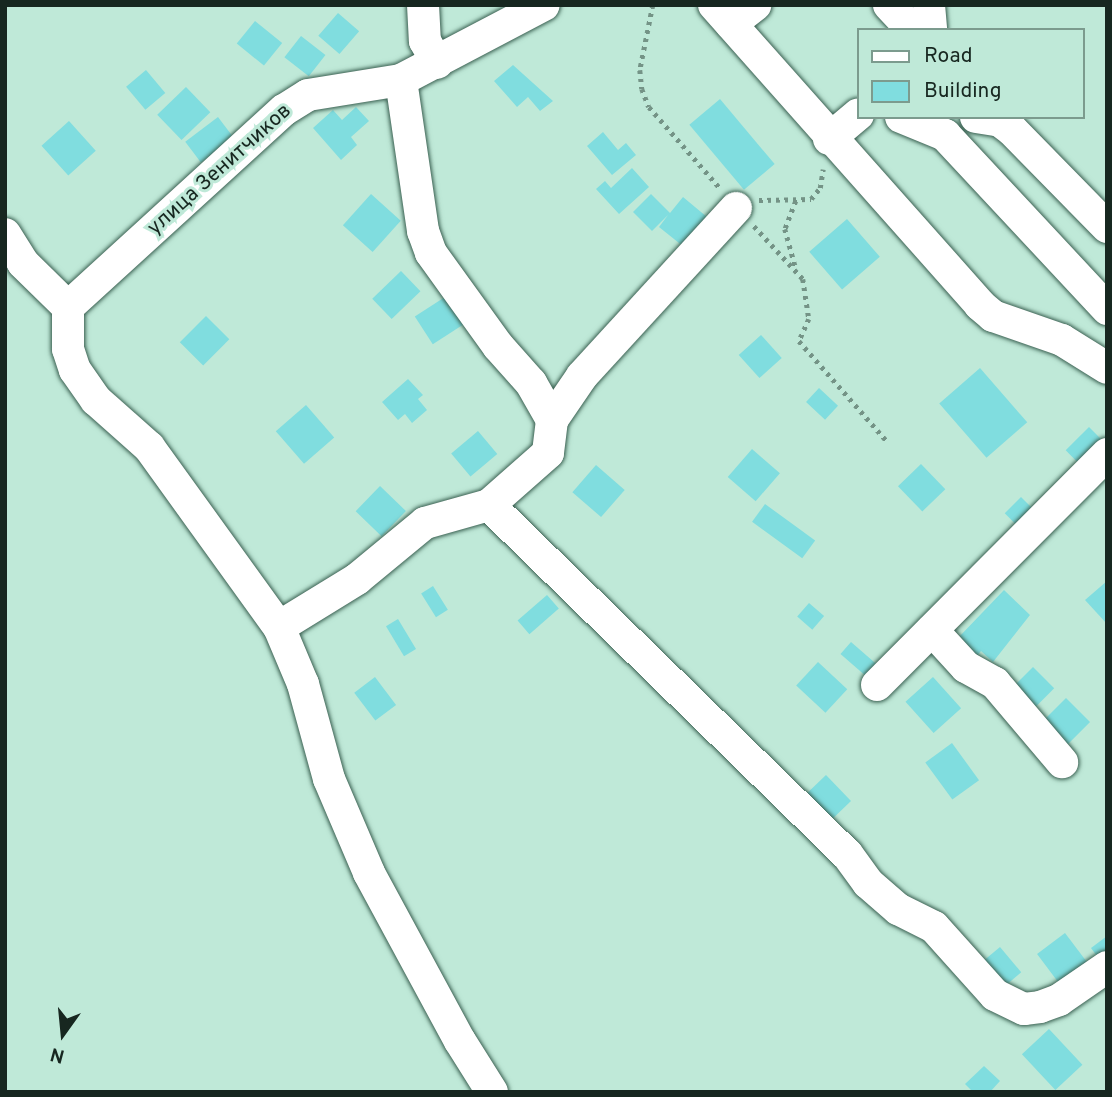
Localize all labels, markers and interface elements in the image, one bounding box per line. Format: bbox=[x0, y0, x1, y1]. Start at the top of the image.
legend bbox=[856, 28, 1084, 119]
text: Road bbox=[924, 43, 973, 70]
text: Building bbox=[924, 78, 1002, 105]
street label: улица Зенитчиков bbox=[143, 99, 297, 241]
north arrow bbox=[28, 999, 98, 1069]
text: N bbox=[48, 1041, 67, 1068]

